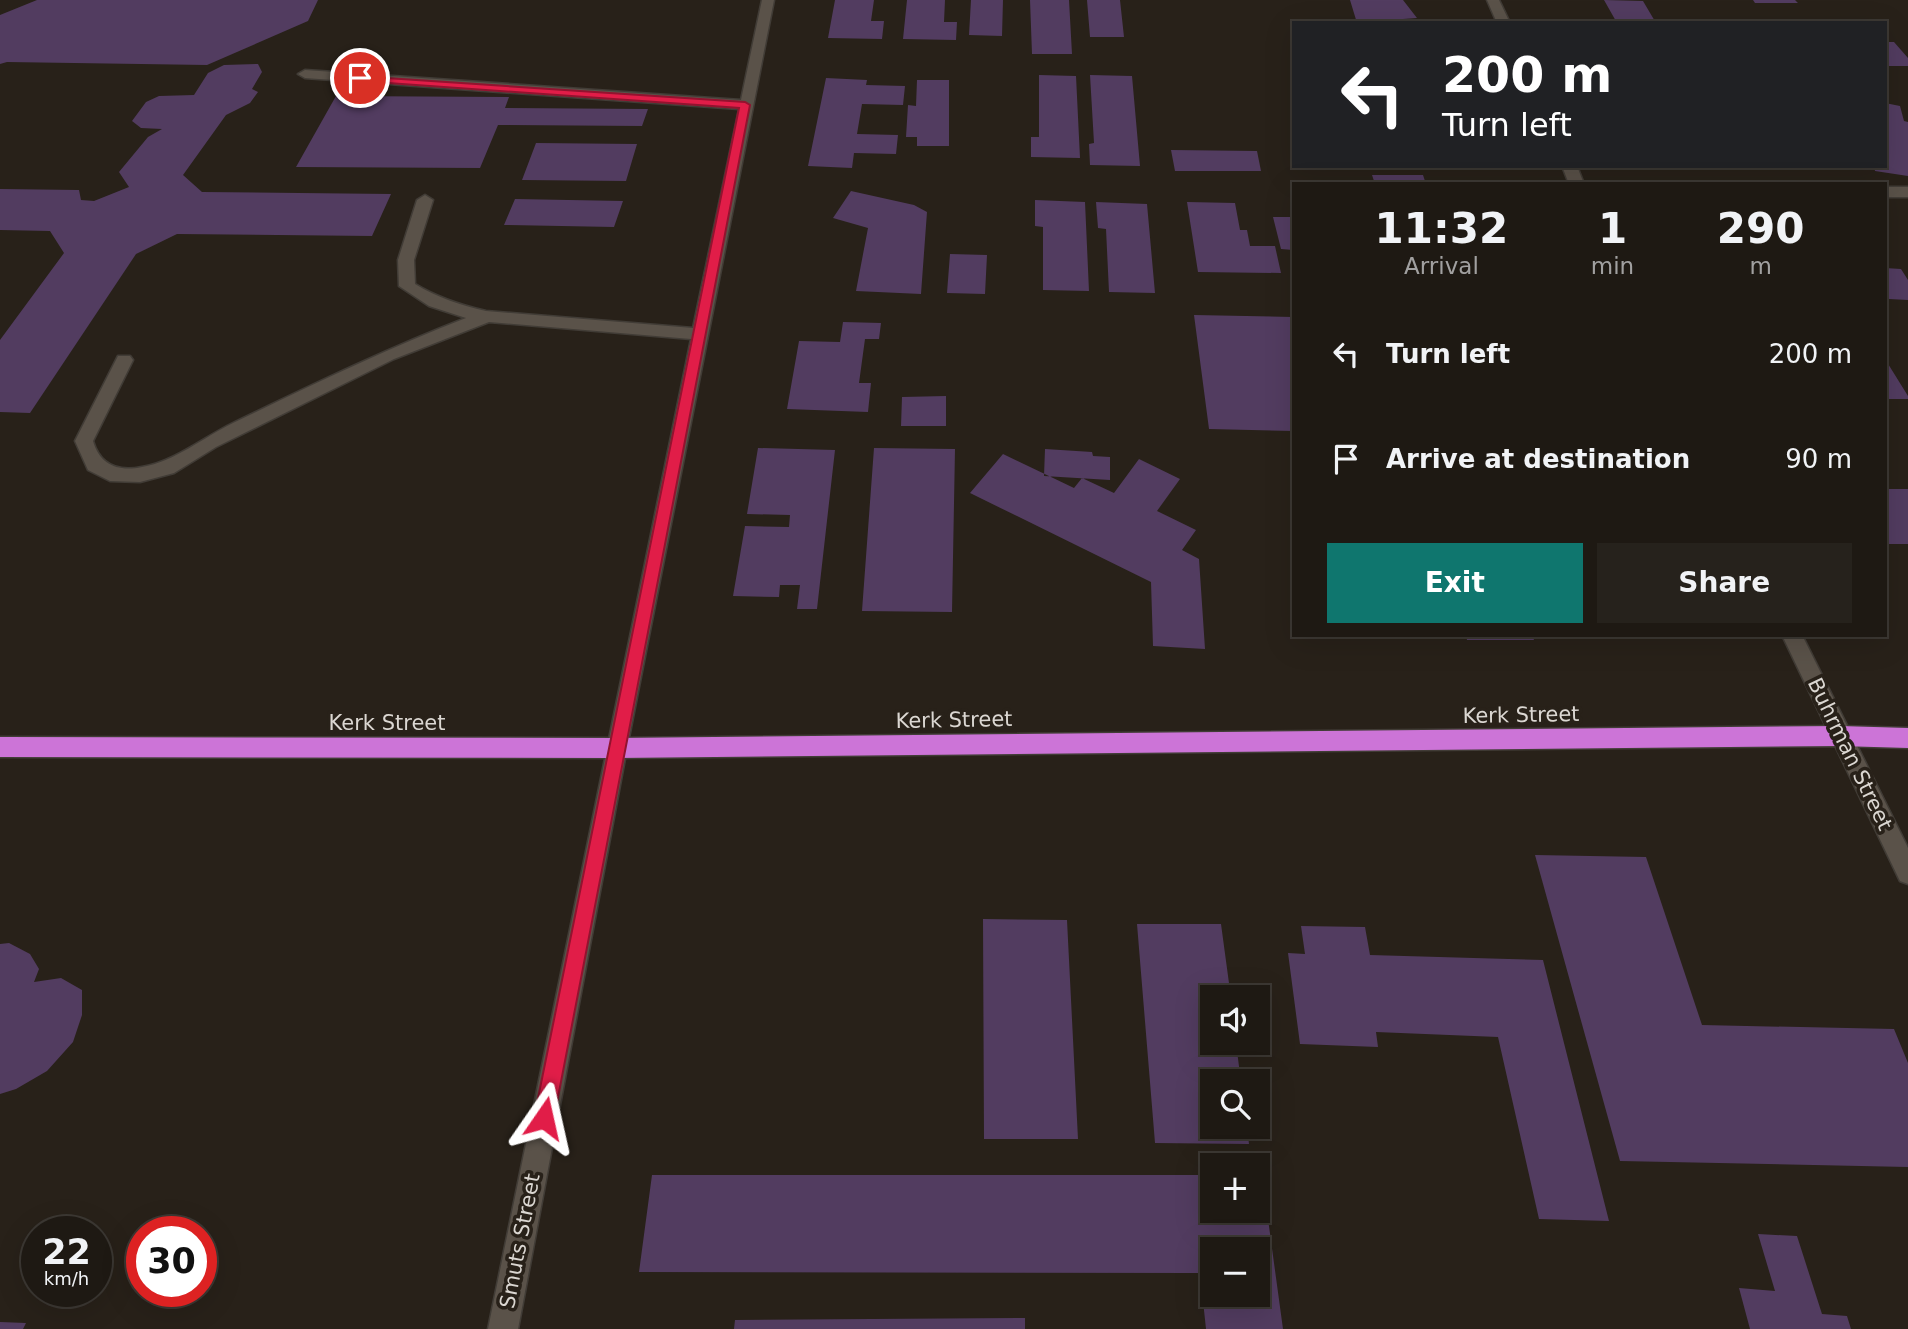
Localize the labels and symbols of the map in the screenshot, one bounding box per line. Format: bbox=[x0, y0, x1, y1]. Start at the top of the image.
pin bbox=[330, 48, 390, 108]
street label: Buhrman Street bbox=[1803, 674, 1897, 834]
street label: Kerk Street bbox=[1462, 702, 1580, 728]
street label: Kerk Street bbox=[895, 707, 1013, 733]
street label: Kerk Street bbox=[329, 711, 445, 735]
position arrow bbox=[507, 1081, 581, 1155]
street label: Smuts Street bbox=[495, 1172, 545, 1310]
speed limit sign: 30 bbox=[126, 1216, 217, 1307]

